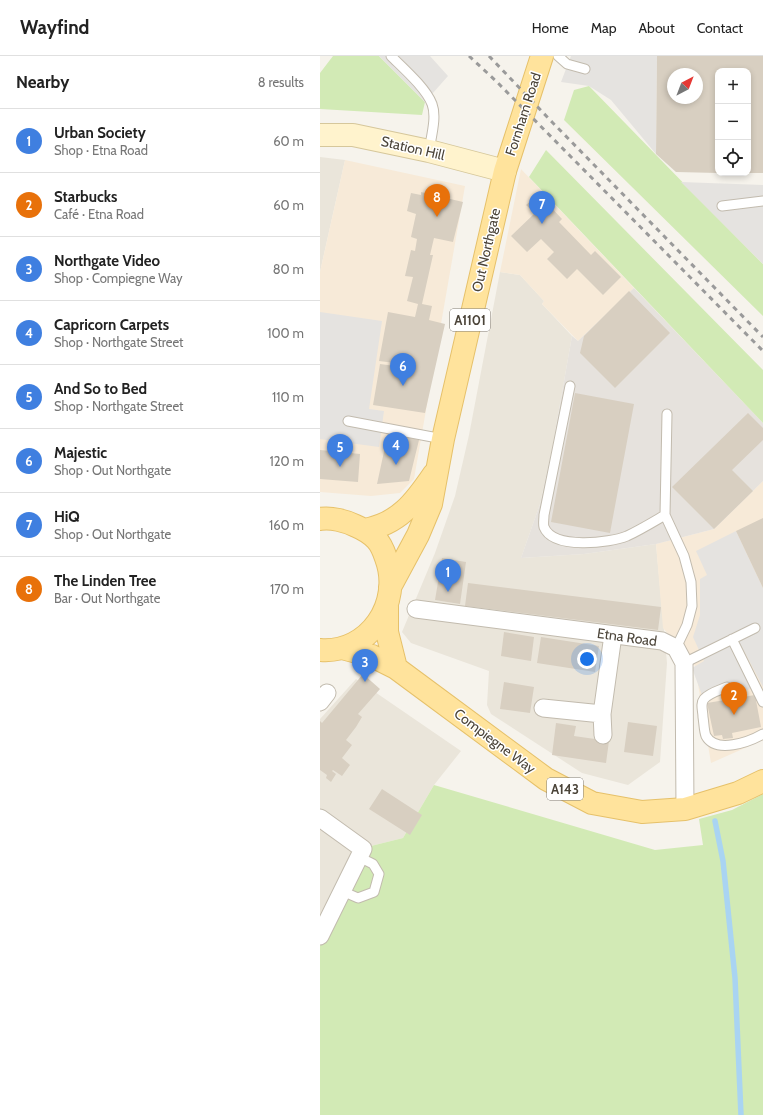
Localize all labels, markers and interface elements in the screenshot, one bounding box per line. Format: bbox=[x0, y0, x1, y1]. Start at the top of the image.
text: Wayfind bbox=[20, 16, 89, 39]
text: Home bbox=[532, 19, 569, 37]
text: Map bbox=[591, 19, 616, 37]
text: About bbox=[638, 19, 675, 37]
text: Contact bbox=[697, 19, 743, 37]
north arrow bbox=[667, 68, 703, 104]
map controls bbox=[715, 68, 751, 176]
button: + bbox=[715, 68, 751, 104]
street label: Fornham Road bbox=[501, 70, 545, 158]
text: Nearby bbox=[16, 72, 69, 92]
text: 8 results bbox=[258, 74, 304, 90]
button: − bbox=[715, 104, 751, 140]
text: Urban Society bbox=[54, 124, 146, 142]
street label: Station Hill bbox=[379, 132, 447, 164]
text: 1 bbox=[27, 133, 31, 149]
text: 60 m bbox=[273, 133, 304, 149]
button: locate bbox=[715, 140, 751, 176]
text: Shop · Etna Road bbox=[54, 142, 148, 158]
pin: 8 bbox=[424, 184, 450, 217]
text: Starbucks bbox=[54, 188, 117, 206]
pin: 7 bbox=[529, 191, 555, 224]
text: 2 bbox=[26, 197, 32, 213]
text: 60 m bbox=[273, 197, 304, 213]
text: Café · Etna Road bbox=[54, 206, 144, 222]
street label: Out Northgate bbox=[468, 206, 504, 294]
text: Northgate Video bbox=[54, 252, 160, 270]
text: 3 bbox=[25, 261, 33, 277]
text: 80 m bbox=[273, 261, 304, 277]
text: Shop · Compiegne Way bbox=[54, 270, 183, 286]
road number: A1101 bbox=[450, 309, 490, 331]
text: Capricorn Carpets bbox=[54, 316, 169, 334]
text: 4 bbox=[25, 325, 33, 341]
text: 100 m bbox=[267, 325, 304, 341]
text: Shop · Northgate Street bbox=[54, 334, 183, 350]
pin: 6 bbox=[390, 353, 416, 386]
text: And So to Bed bbox=[54, 380, 147, 398]
text: 5 bbox=[26, 389, 32, 405]
text: 110 m bbox=[272, 389, 304, 405]
text: Shop · Northgate Street bbox=[54, 398, 183, 414]
pin: 4 bbox=[383, 432, 409, 465]
pin: 5 bbox=[327, 434, 353, 467]
text: Majestic bbox=[54, 444, 107, 462]
text: 6 bbox=[25, 453, 33, 469]
text: 120 m bbox=[270, 453, 304, 469]
text: Shop · Out Northgate bbox=[54, 462, 171, 478]
text: HiQ bbox=[54, 508, 80, 526]
text: 7 bbox=[26, 517, 32, 533]
text: 160 m bbox=[269, 517, 304, 533]
text: Shop · Out Northgate bbox=[54, 526, 171, 542]
pin: 1 bbox=[435, 559, 461, 592]
text: The Linden Tree bbox=[54, 572, 156, 590]
text: 8 bbox=[25, 581, 33, 597]
text: 170 m bbox=[270, 581, 304, 597]
text: Bar · Out Northgate bbox=[54, 590, 160, 606]
street label: Etna Road bbox=[596, 624, 658, 650]
pin: 3 bbox=[352, 649, 378, 682]
your location bbox=[577, 649, 597, 669]
pin: 2 bbox=[721, 682, 747, 715]
street label: Compiegne Way bbox=[451, 704, 539, 778]
road number: A143 bbox=[547, 778, 583, 800]

